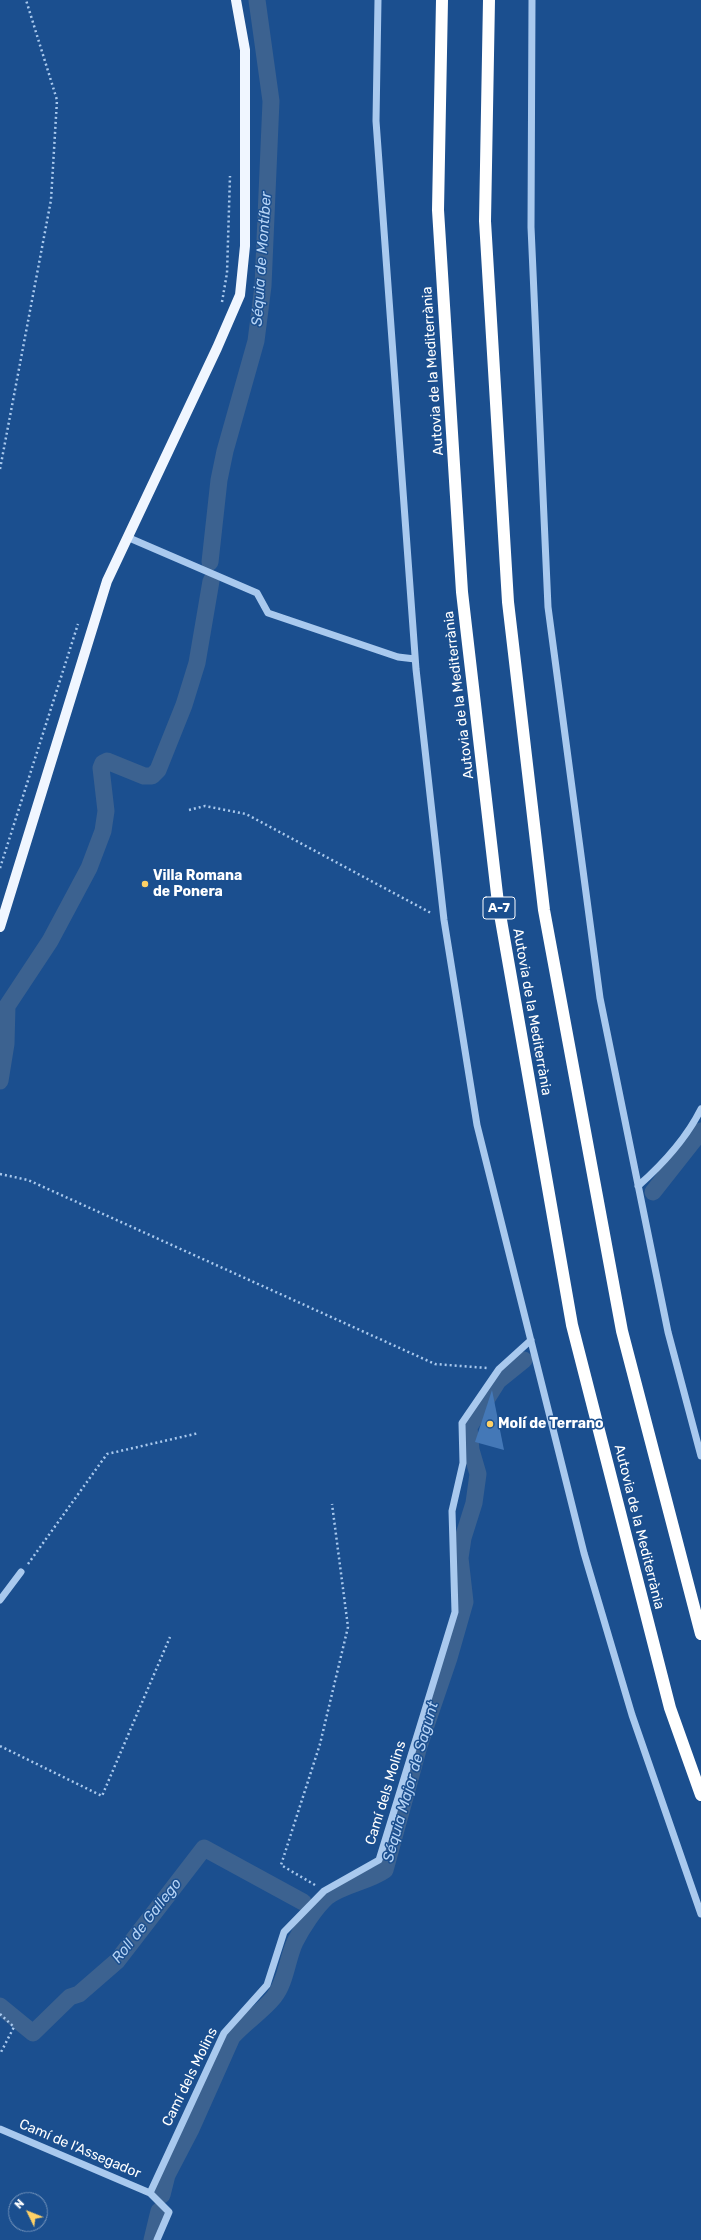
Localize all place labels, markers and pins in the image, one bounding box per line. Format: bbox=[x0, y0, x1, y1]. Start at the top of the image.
place label: Villa Romana de Ponera bbox=[153, 868, 242, 900]
marker: Villa Romana de Ponera bbox=[140, 879, 150, 889]
place label: Molí de Terrano bbox=[498, 1416, 604, 1432]
marker: Molí de Terrano bbox=[485, 1419, 495, 1429]

